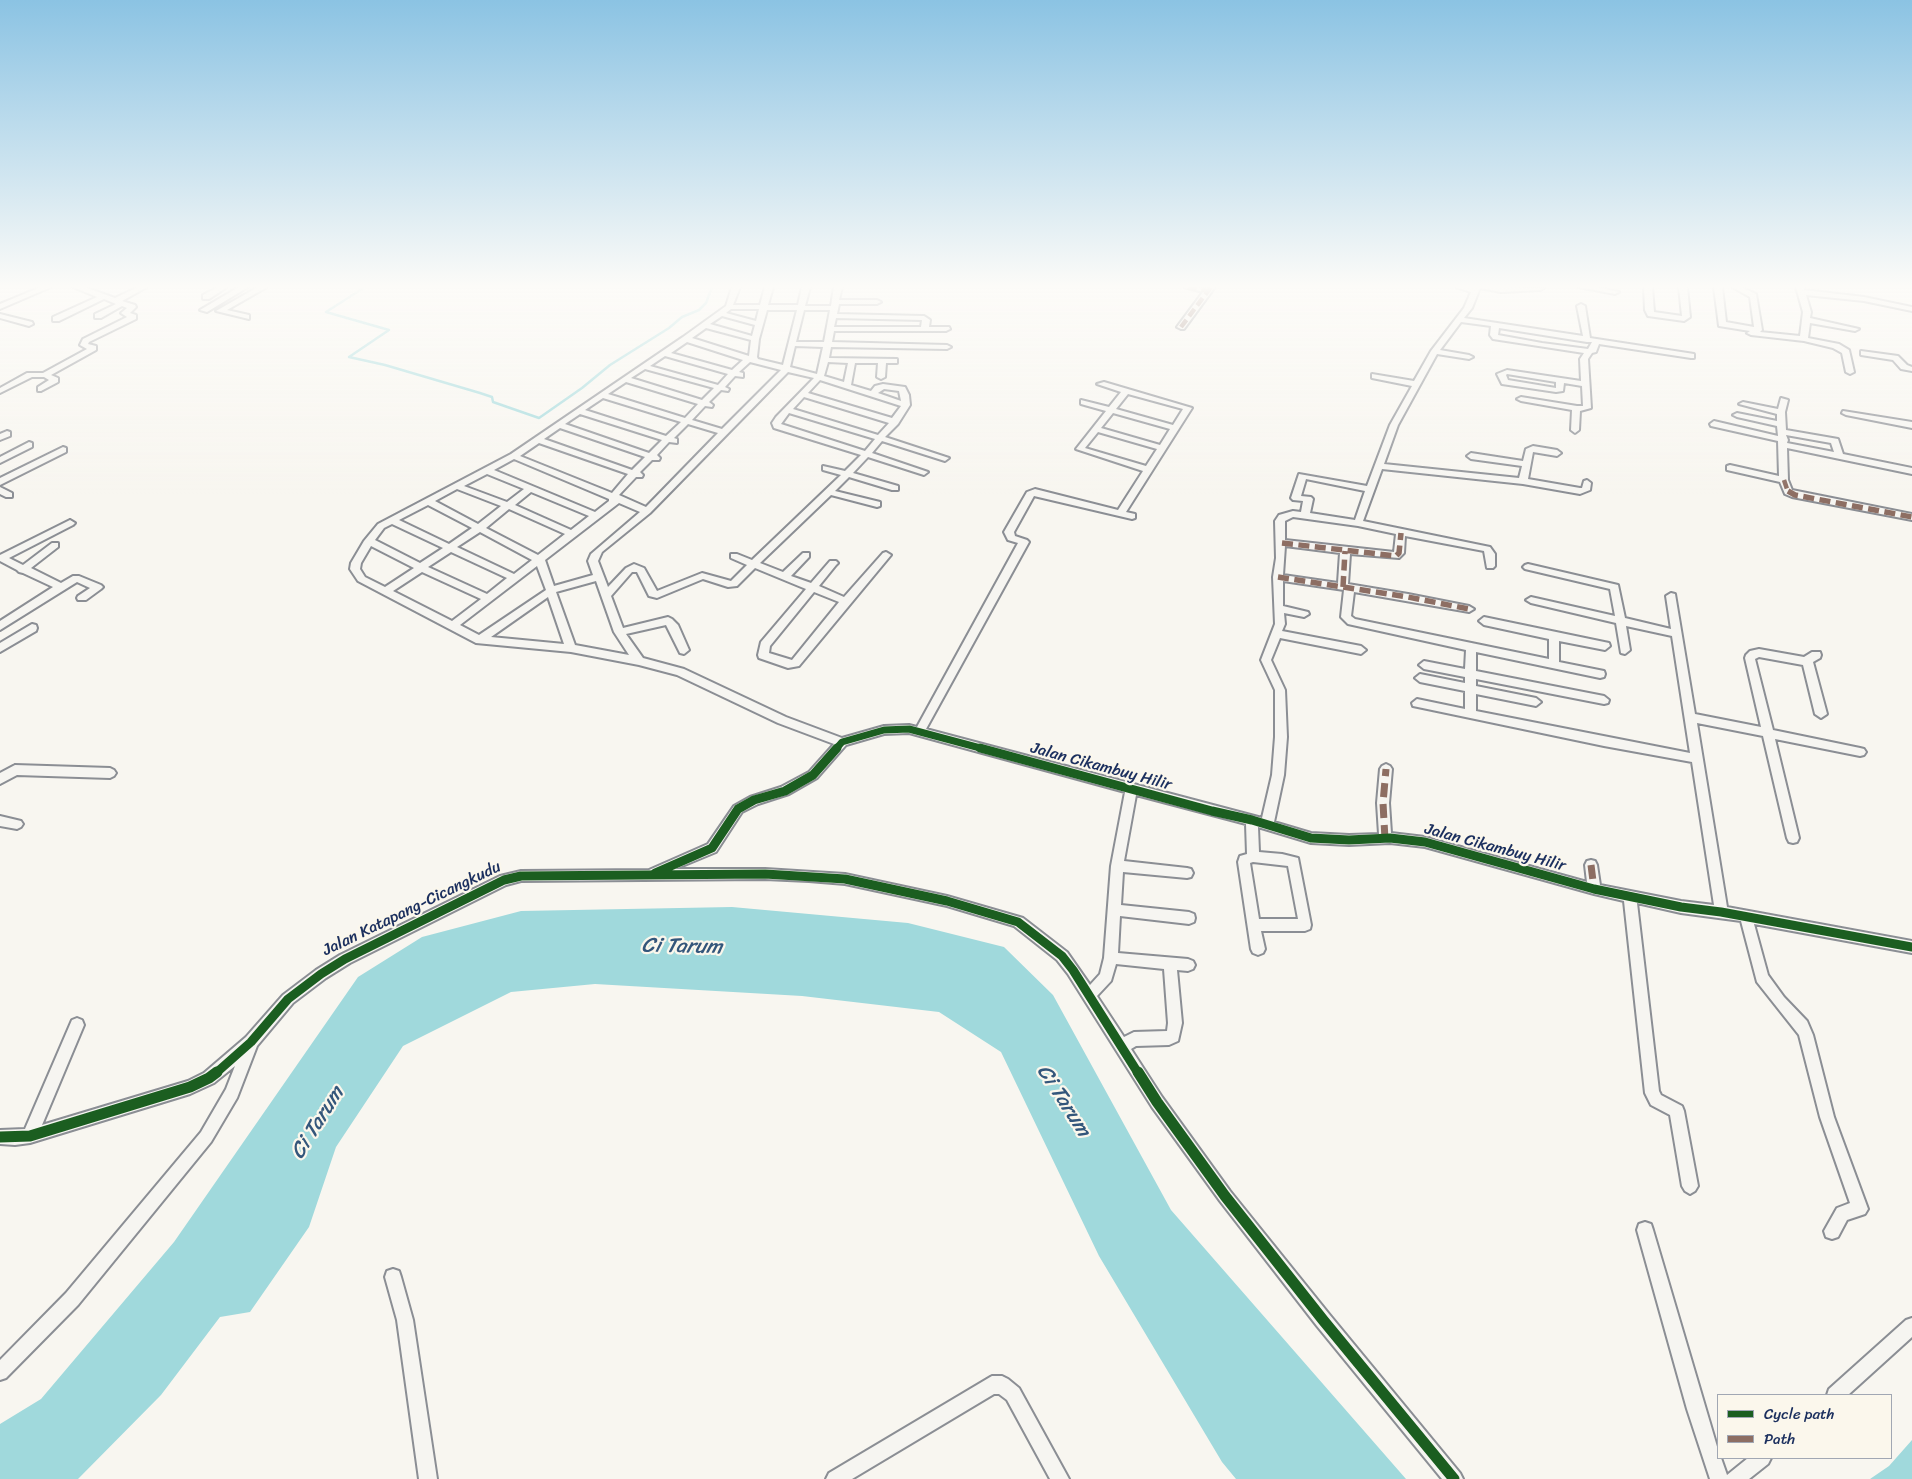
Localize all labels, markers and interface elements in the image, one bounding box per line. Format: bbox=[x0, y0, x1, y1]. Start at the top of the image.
street label: Jalan Cikambuy Hilir bbox=[1028, 739, 1174, 795]
street label: Jalan Cikambuy Hilir bbox=[1422, 820, 1568, 876]
street label: Jalan Katapang-Cicangkudu bbox=[320, 857, 504, 961]
water label: Ci Tarum bbox=[641, 934, 723, 960]
water label: Ci Tarum bbox=[1030, 1060, 1096, 1142]
water label: Ci Tarum bbox=[286, 1082, 350, 1164]
legend bbox=[1717, 1394, 1892, 1459]
text: Cycle path bbox=[1764, 1401, 1834, 1427]
text: Path bbox=[1764, 1426, 1795, 1452]

